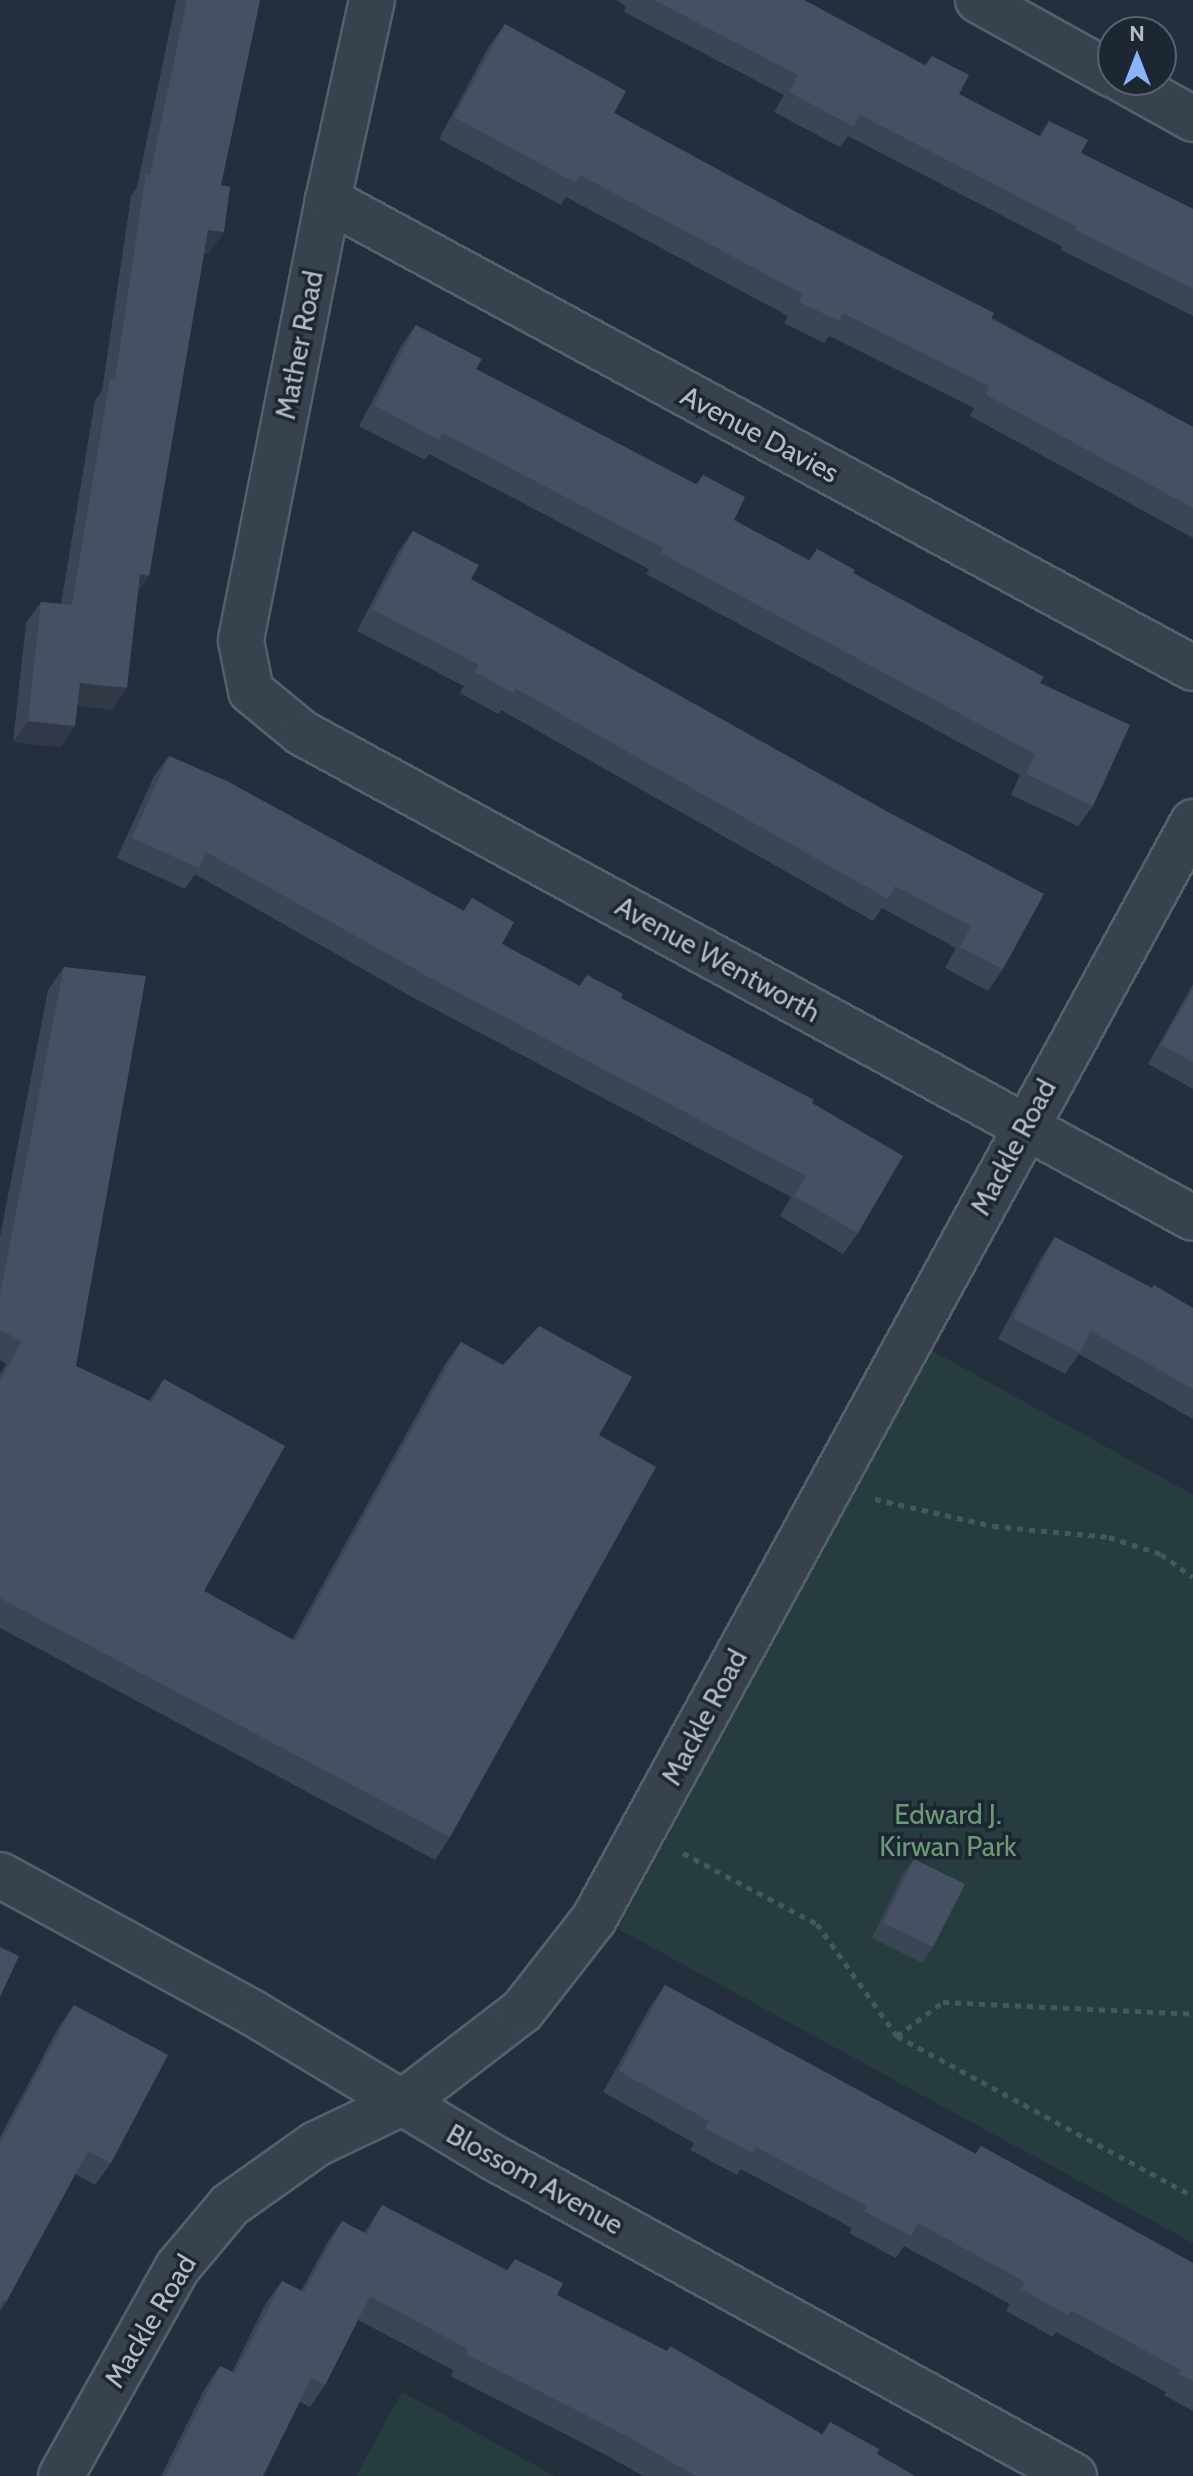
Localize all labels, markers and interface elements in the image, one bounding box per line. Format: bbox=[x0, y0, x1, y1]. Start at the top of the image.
north arrow bbox=[1097, 16, 1177, 96]
text: N bbox=[1129, 20, 1145, 47]
street label: Mather Road bbox=[268, 268, 330, 422]
street label: Avenue Davies bbox=[675, 378, 845, 490]
street label: Avenue Wentworth bbox=[610, 889, 826, 1029]
street label: Mackle Road bbox=[963, 1073, 1063, 1221]
street label: Mackle Road bbox=[654, 1643, 754, 1791]
park label: Edward J. Kirwan Park bbox=[879, 1797, 1017, 1863]
street label: Blossom Avenue bbox=[441, 2117, 629, 2241]
street label: Mackle Road bbox=[97, 2248, 203, 2394]

